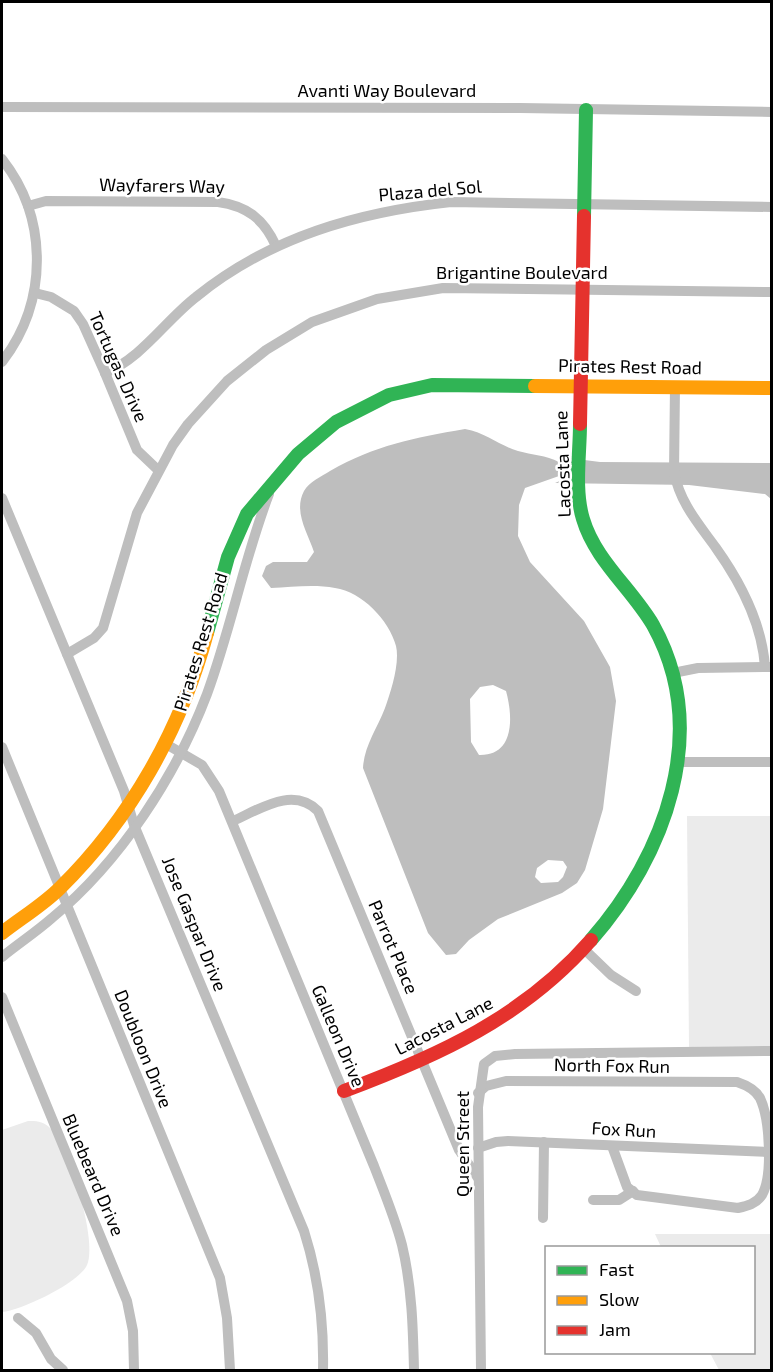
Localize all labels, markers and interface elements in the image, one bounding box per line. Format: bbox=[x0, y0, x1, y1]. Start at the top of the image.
street label: Avanti Way Boulevard bbox=[298, 79, 476, 101]
street label: Wayfarers Way bbox=[99, 173, 226, 197]
street label: Plaza del Sol bbox=[377, 174, 483, 205]
street label: Brigantine Boulevard bbox=[436, 261, 608, 283]
street label: Tortugas Drive bbox=[85, 308, 153, 425]
street label: Pirates Rest Road bbox=[558, 354, 702, 378]
street label: Lacosta Lane bbox=[549, 410, 575, 518]
street label: Pirates Rest Road bbox=[168, 570, 232, 714]
street label: Jose Gaspar Drive bbox=[158, 853, 232, 994]
street label: Parrot Place bbox=[364, 896, 424, 997]
street label: Galleon Drive bbox=[308, 981, 370, 1090]
street label: Doubloon Drive bbox=[110, 986, 178, 1111]
street label: Lacosta Lane bbox=[391, 991, 496, 1059]
street label: North Fox Run bbox=[554, 1053, 670, 1077]
street label: Queen Street bbox=[451, 1091, 473, 1197]
street label: Bluebeard Drive bbox=[58, 1110, 130, 1239]
street label: Fox Run bbox=[591, 1116, 657, 1142]
legend bbox=[545, 1246, 755, 1354]
text: Fast bbox=[599, 1258, 634, 1280]
text: Slow bbox=[599, 1288, 640, 1310]
text: Jam bbox=[599, 1318, 631, 1340]

